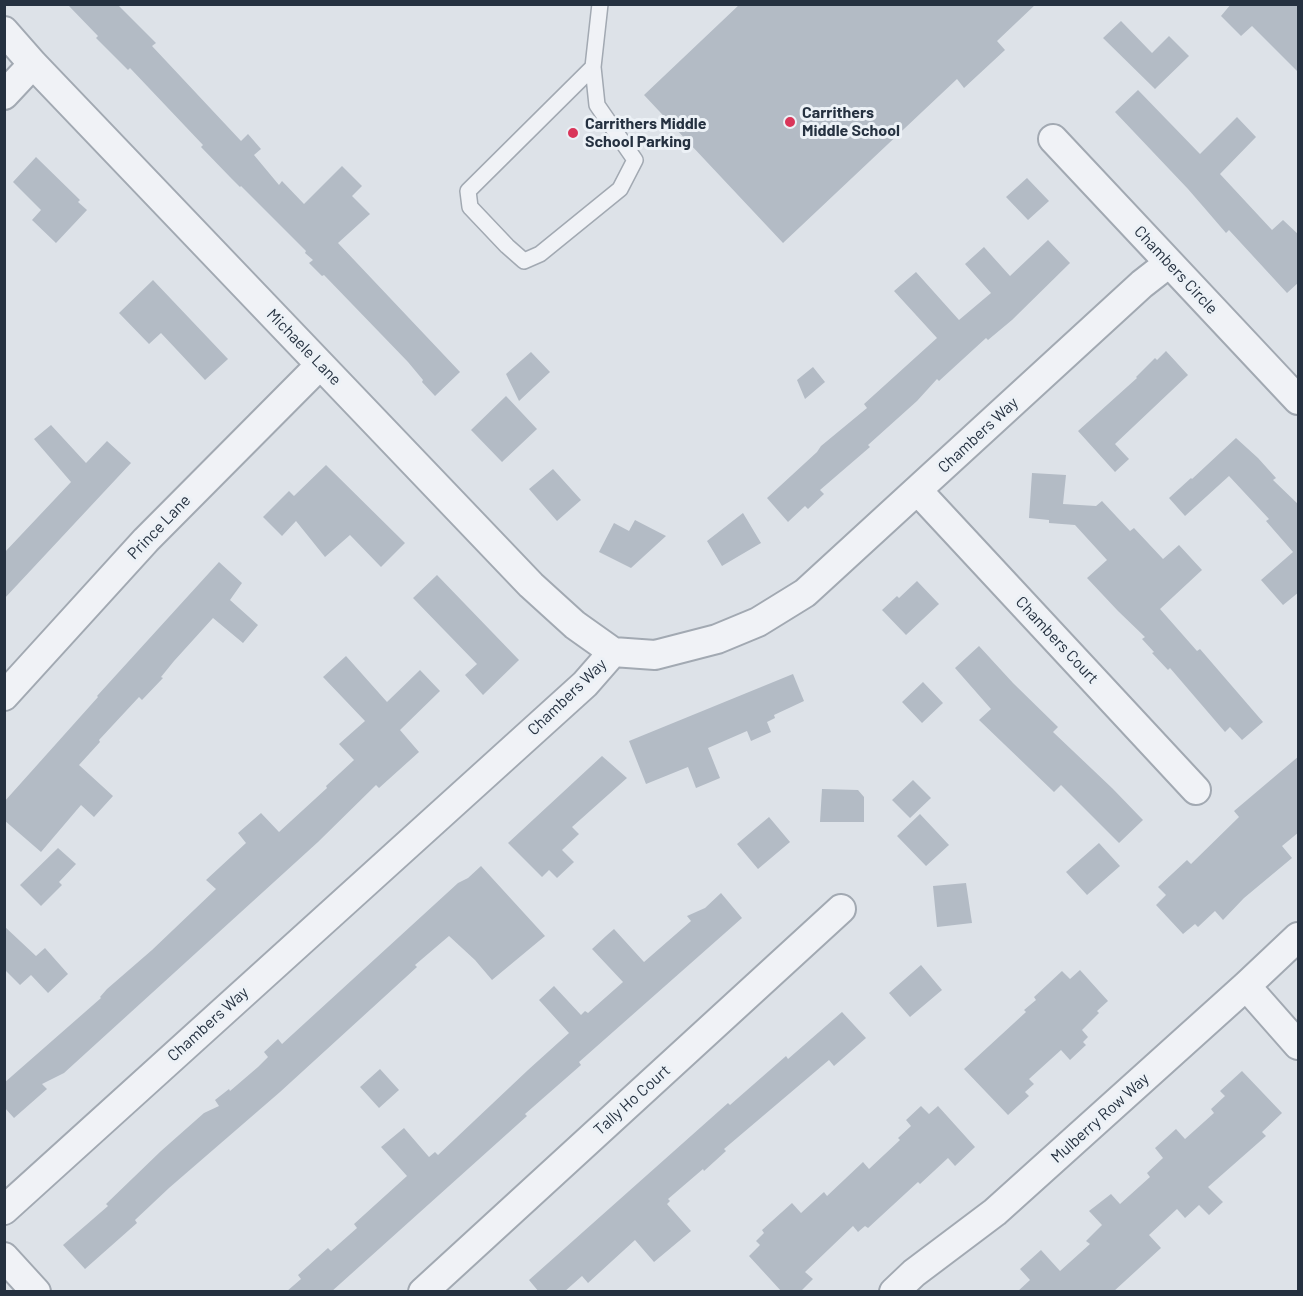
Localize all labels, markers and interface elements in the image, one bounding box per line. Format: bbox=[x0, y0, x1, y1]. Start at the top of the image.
place label: Carrithers Middle School bbox=[802, 103, 900, 141]
place label: Carrithers Middle School Parking bbox=[585, 114, 706, 152]
marker: Carrithers Middle School bbox=[783, 115, 797, 129]
marker: Carrithers Middle School Parking bbox=[566, 126, 580, 140]
street label: Chambers Circle bbox=[1130, 222, 1222, 318]
street label: Michaele Lane bbox=[263, 305, 345, 389]
street label: Chambers Way bbox=[934, 393, 1022, 477]
street label: Prince Lane bbox=[124, 491, 194, 563]
street label: Chambers Court bbox=[1012, 592, 1102, 688]
street label: Chambers Way bbox=[524, 655, 610, 739]
street label: Chambers Way bbox=[164, 983, 252, 1065]
street label: Tally Ho Court bbox=[590, 1061, 674, 1139]
street label: Mulberry Row Way bbox=[1047, 1069, 1153, 1167]

